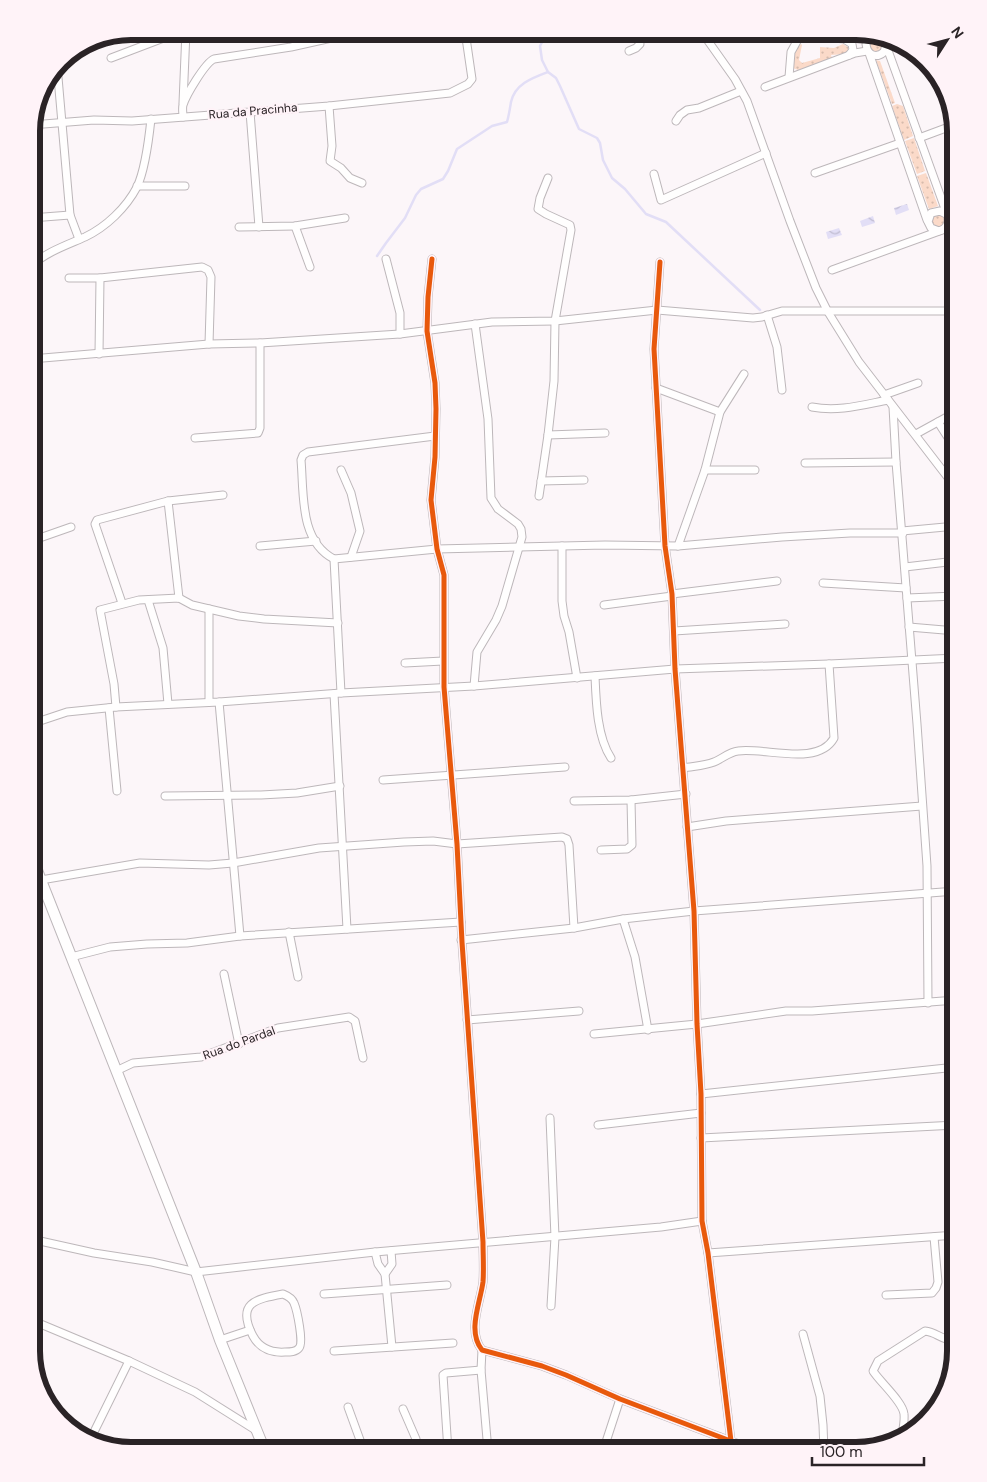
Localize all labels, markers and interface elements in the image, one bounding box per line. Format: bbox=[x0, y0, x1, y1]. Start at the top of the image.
north arrow bbox=[922, 15, 972, 65]
text: N bbox=[947, 23, 968, 42]
street label: Rua da Pracinha bbox=[208, 99, 298, 123]
street label: Rua do Pardal bbox=[201, 1023, 277, 1063]
scale bar bbox=[812, 1434, 924, 1466]
text: 100 m bbox=[820, 1442, 863, 1462]

